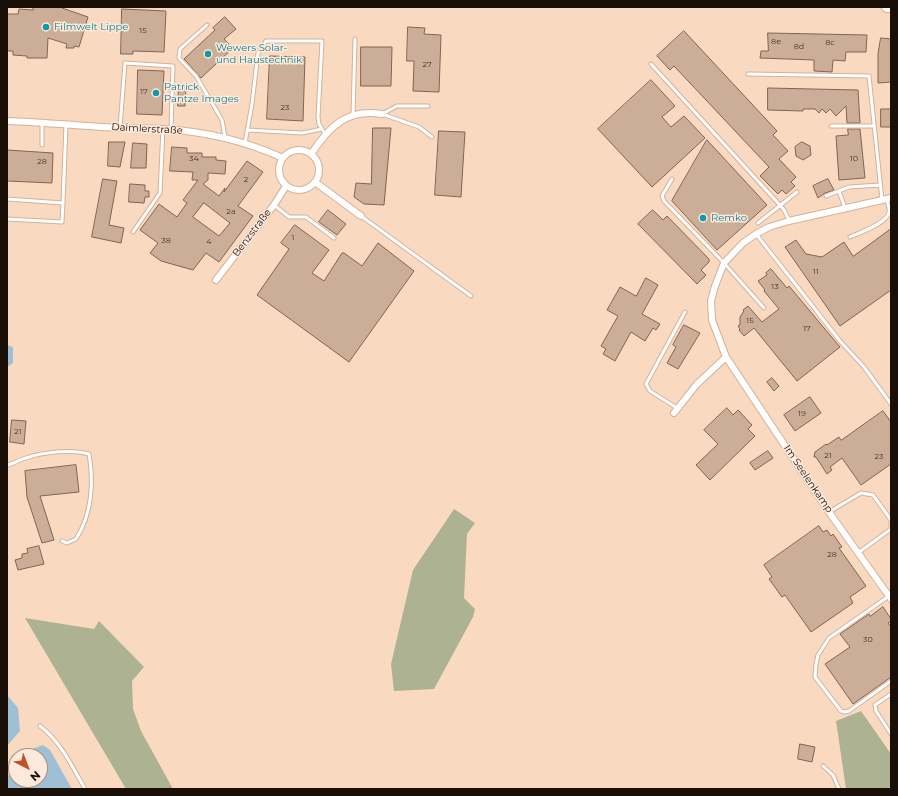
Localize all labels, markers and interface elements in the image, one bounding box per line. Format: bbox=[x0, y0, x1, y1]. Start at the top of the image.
place label: Filmwelt Lippe bbox=[54, 21, 128, 33]
marker: Filmwelt Lippe bbox=[41, 22, 51, 32]
house number: 15 bbox=[139, 26, 147, 36]
house number: 8e bbox=[771, 37, 781, 47]
house number: 8c bbox=[825, 38, 835, 48]
place label: Wewers Solar- und Haustechnik bbox=[216, 42, 302, 66]
house number: 8d bbox=[794, 42, 804, 52]
marker: Wewers Solar- und Haustechnik bbox=[203, 49, 213, 59]
house number: 27 bbox=[422, 60, 432, 70]
place label: Patrick Pantze Images bbox=[164, 81, 239, 104]
house number: 17 bbox=[140, 87, 148, 97]
marker: Patrick Pantze Images bbox=[151, 88, 161, 98]
house number: 23 bbox=[280, 103, 290, 113]
street label: Daimlerstraße bbox=[111, 121, 183, 137]
house number: 34 bbox=[189, 154, 199, 164]
house number: 10 bbox=[850, 154, 858, 164]
house number: 28 bbox=[37, 157, 47, 167]
house number: 2 bbox=[244, 175, 248, 185]
house number: 2a bbox=[226, 207, 236, 217]
street label: Benzstraße bbox=[230, 207, 274, 259]
place label: Remko bbox=[711, 212, 747, 224]
marker: Remko bbox=[698, 213, 708, 223]
house number: 1 bbox=[292, 233, 294, 243]
house number: 38 bbox=[161, 236, 171, 246]
house number: 4 bbox=[206, 237, 212, 247]
house number: 11 bbox=[813, 267, 819, 277]
house number: 13 bbox=[771, 282, 779, 292]
house number: 15 bbox=[746, 316, 754, 326]
house number: 17 bbox=[803, 324, 811, 334]
house number: 19 bbox=[798, 409, 806, 419]
house number: 21 bbox=[14, 427, 22, 437]
street label: Im Seelenkamp bbox=[781, 443, 835, 515]
house number: 21 bbox=[824, 451, 832, 461]
house number: 23 bbox=[874, 452, 884, 462]
house number: 28 bbox=[827, 550, 837, 560]
house number: 30 bbox=[863, 635, 873, 645]
north arrow bbox=[8, 748, 48, 788]
text: N bbox=[27, 768, 43, 784]

